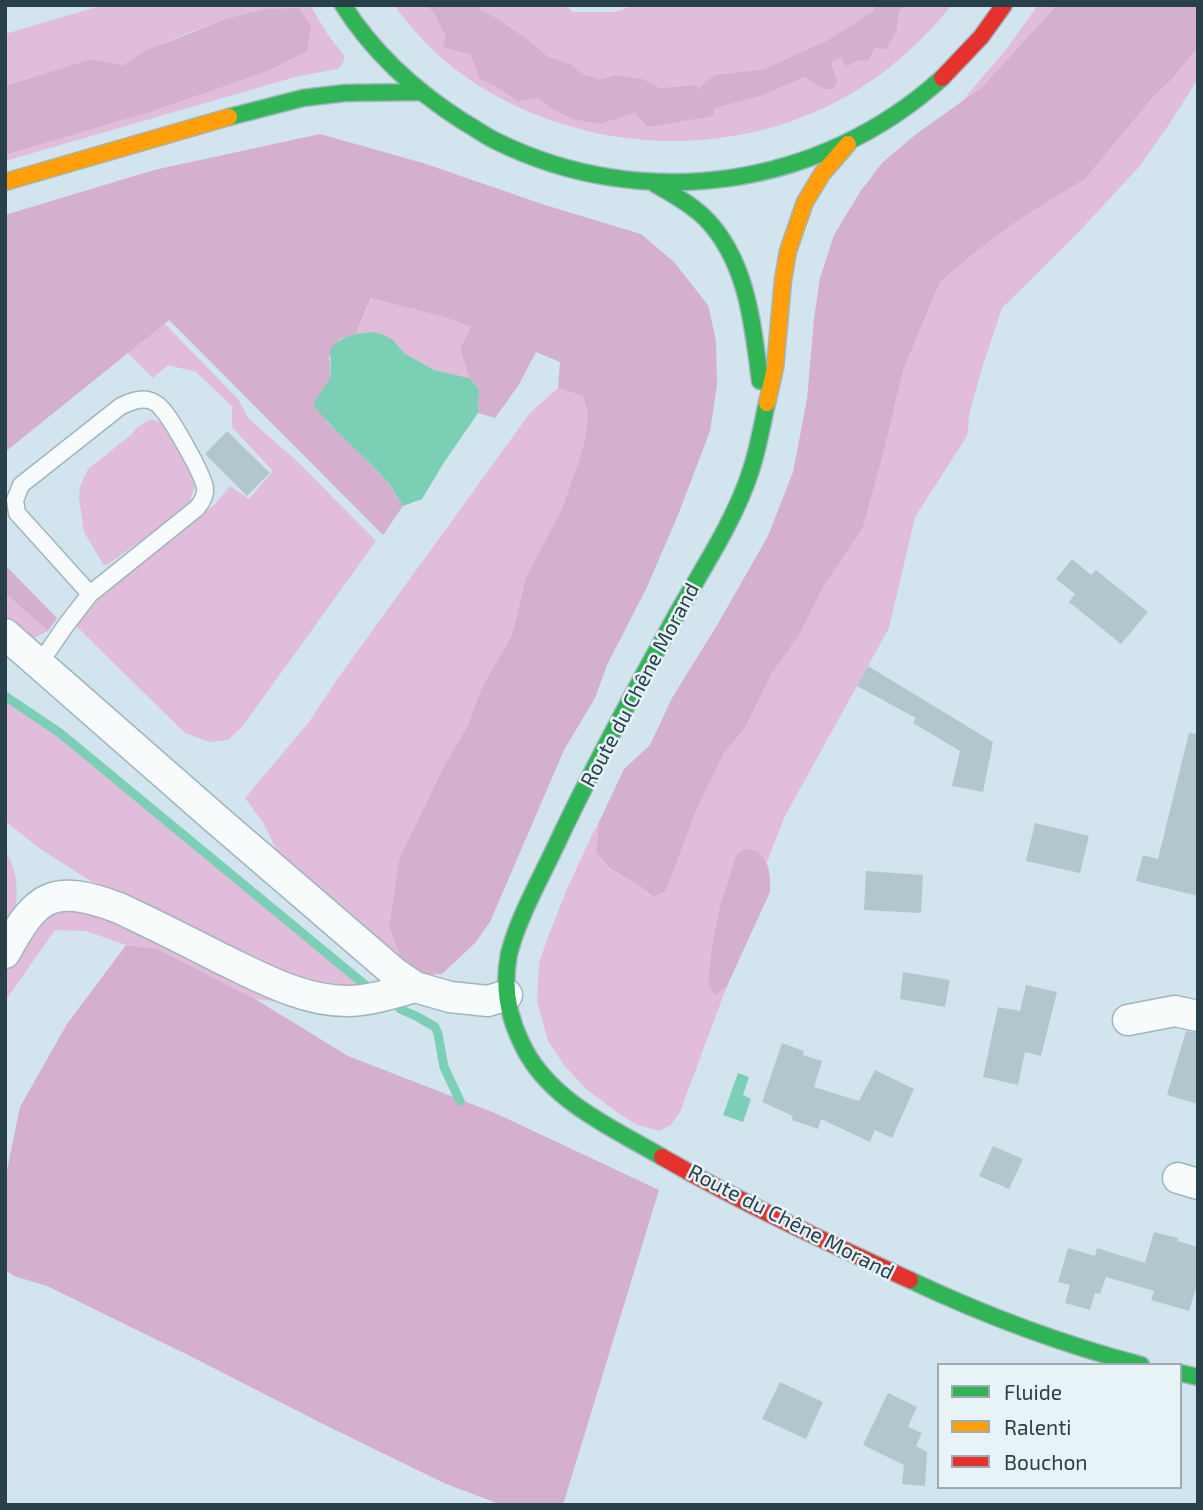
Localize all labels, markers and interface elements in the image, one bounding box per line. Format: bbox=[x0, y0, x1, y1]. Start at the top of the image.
street label: Route du Chêne Morand bbox=[575, 579, 705, 791]
street label: Route du Chêne Morand bbox=[684, 1159, 898, 1285]
legend bbox=[937, 1363, 1182, 1489]
text: Fluide bbox=[1004, 1379, 1062, 1404]
text: Ralenti bbox=[1004, 1414, 1071, 1439]
text: Bouchon bbox=[1004, 1449, 1088, 1474]

